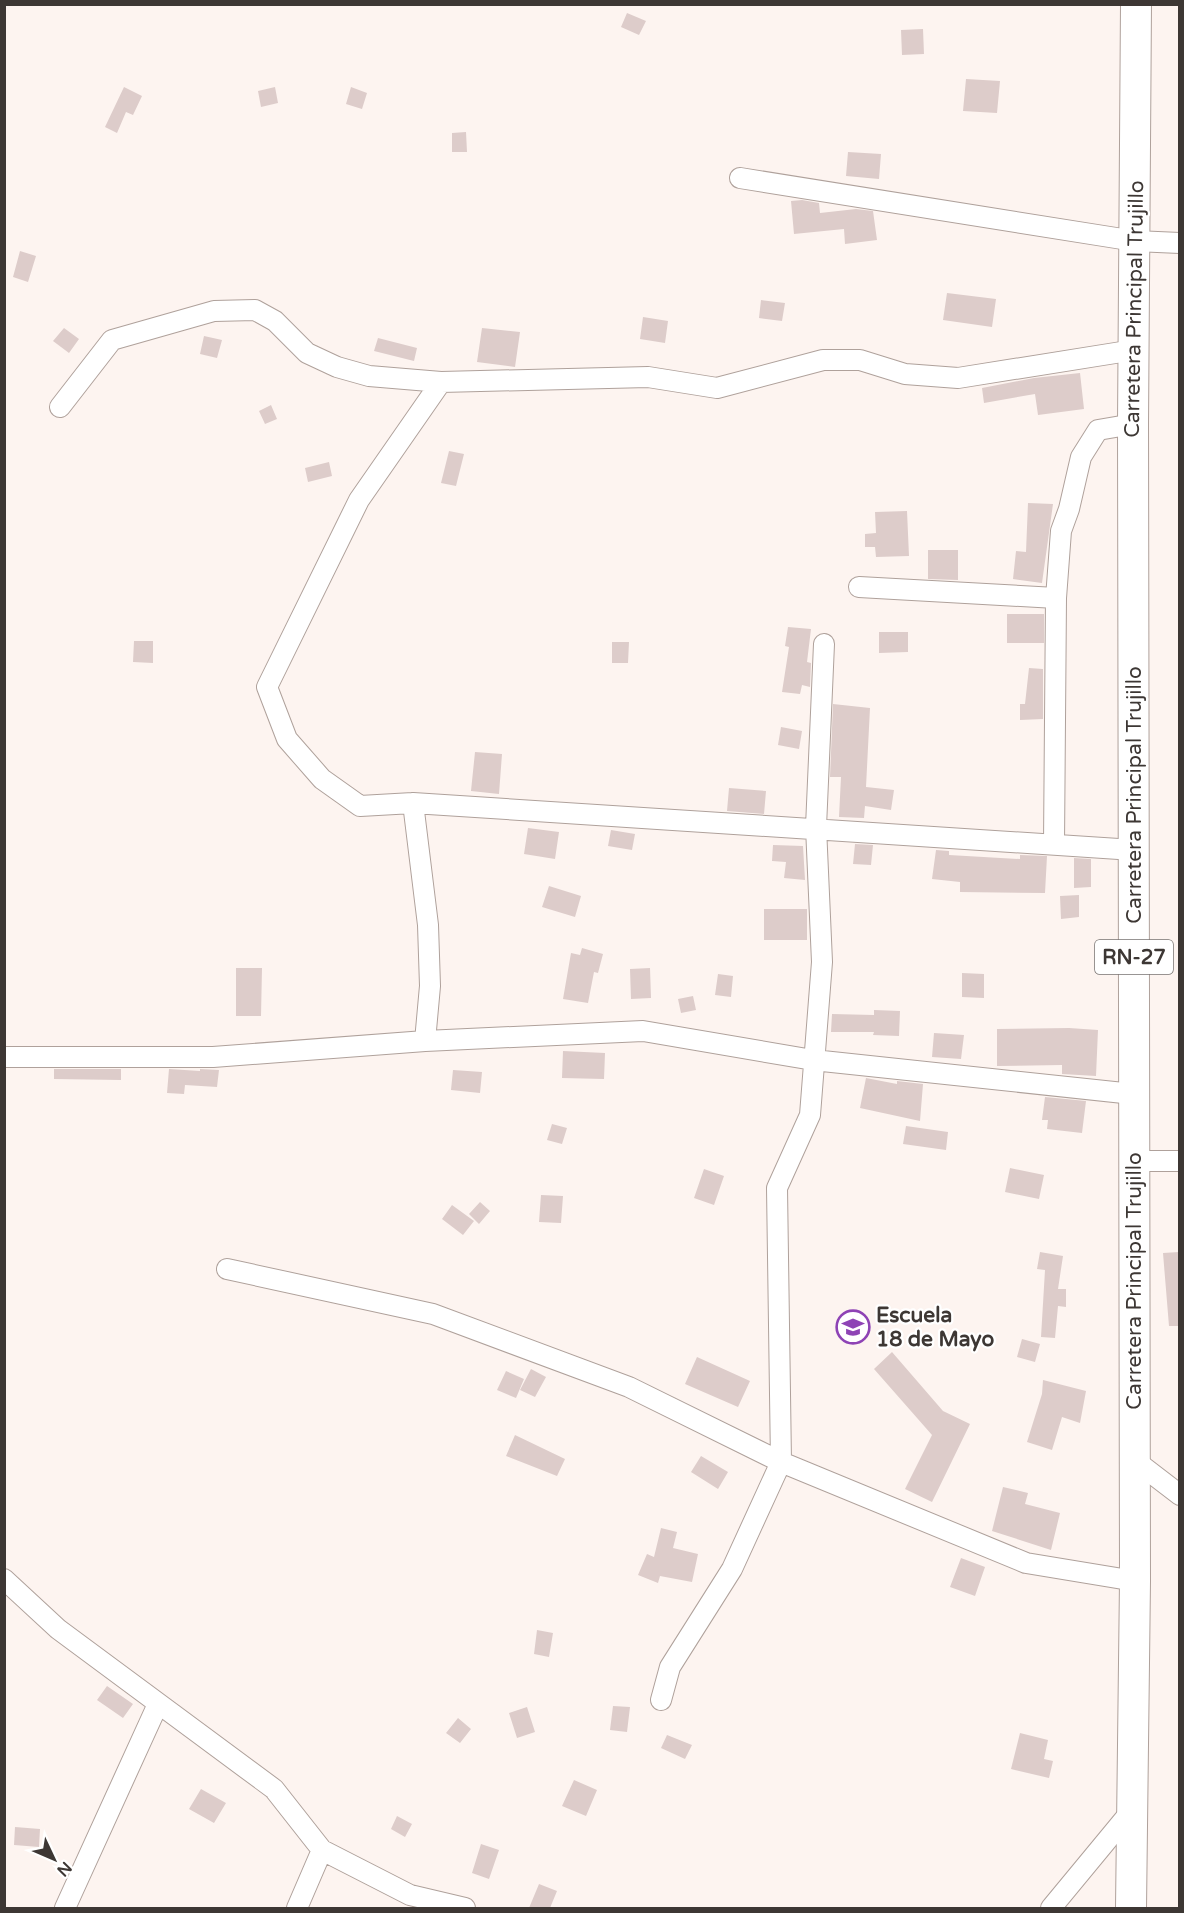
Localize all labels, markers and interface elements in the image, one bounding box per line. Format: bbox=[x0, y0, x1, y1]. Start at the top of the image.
street label: Carretera Principal Trujillo bbox=[1120, 180, 1149, 438]
street label: Carretera Principal Trujillo bbox=[1122, 666, 1147, 924]
road number: RN-27 bbox=[1095, 940, 1173, 974]
street label: Carretera Principal Trujillo bbox=[1122, 1152, 1147, 1410]
place label: Escuela 18 de Mayo bbox=[876, 1303, 994, 1352]
school or university icon: Escuela 18 de Mayo bbox=[835, 1309, 871, 1345]
north arrow bbox=[24, 1829, 84, 1889]
text: N bbox=[52, 1857, 76, 1880]

